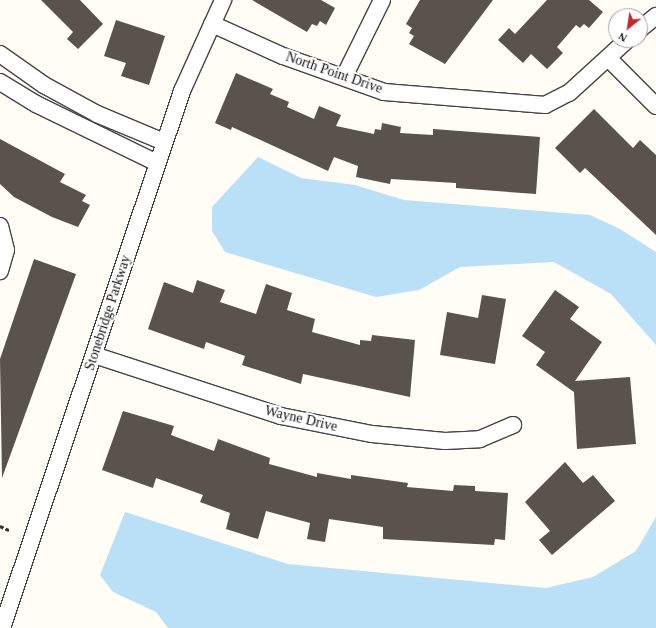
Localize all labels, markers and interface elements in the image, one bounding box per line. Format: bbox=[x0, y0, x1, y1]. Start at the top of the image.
north arrow bbox=[608, 8, 648, 48]
text: N bbox=[616, 30, 629, 45]
street label: North Point Drive bbox=[283, 49, 385, 97]
street label: Stonebridge Parkway bbox=[81, 253, 135, 373]
street label: Wayne Drive bbox=[263, 403, 339, 435]

